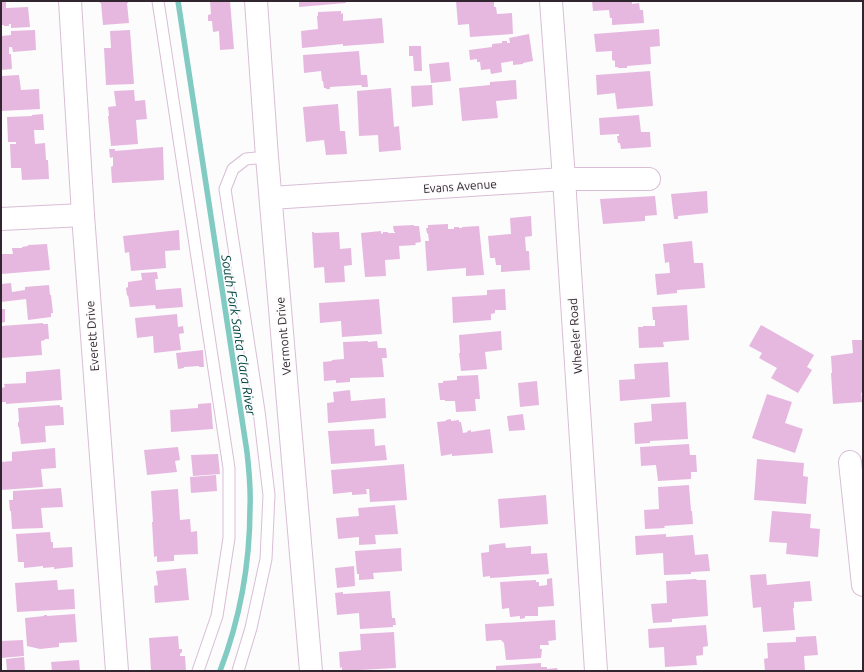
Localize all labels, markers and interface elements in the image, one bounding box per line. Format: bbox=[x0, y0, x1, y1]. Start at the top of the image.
street label: Evans Avenue bbox=[423, 177, 497, 195]
water label: South Fork Santa Clara River bbox=[219, 253, 259, 417]
street label: Vermont Drive bbox=[273, 296, 293, 376]
street label: Wheeler Road bbox=[566, 298, 584, 374]
street label: Everett Drive bbox=[83, 300, 101, 372]

